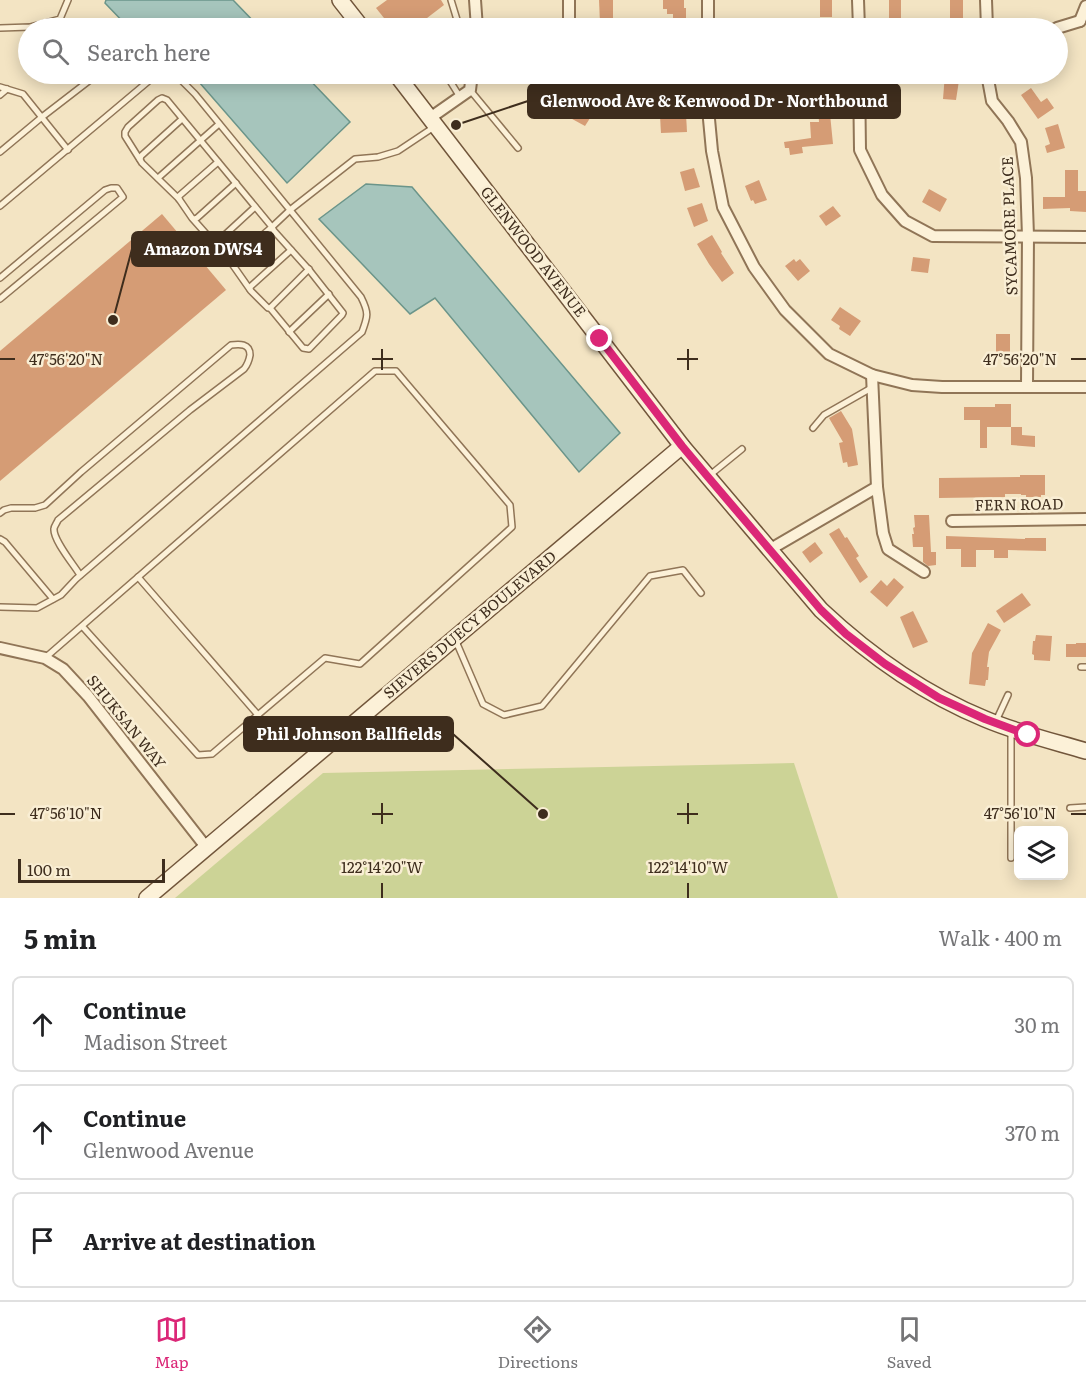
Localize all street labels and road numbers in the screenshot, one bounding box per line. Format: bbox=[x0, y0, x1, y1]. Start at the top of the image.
street label: SYCAMORE PLACE bbox=[995, 156, 1022, 296]
street label: GLENWOOD AVENUE bbox=[476, 181, 593, 321]
street label: FERN ROAD bbox=[974, 491, 1064, 516]
street label: SIEVERS DUECY BOULEVARD bbox=[377, 544, 561, 703]
street label: SHUKSAN WAY bbox=[82, 669, 172, 773]

